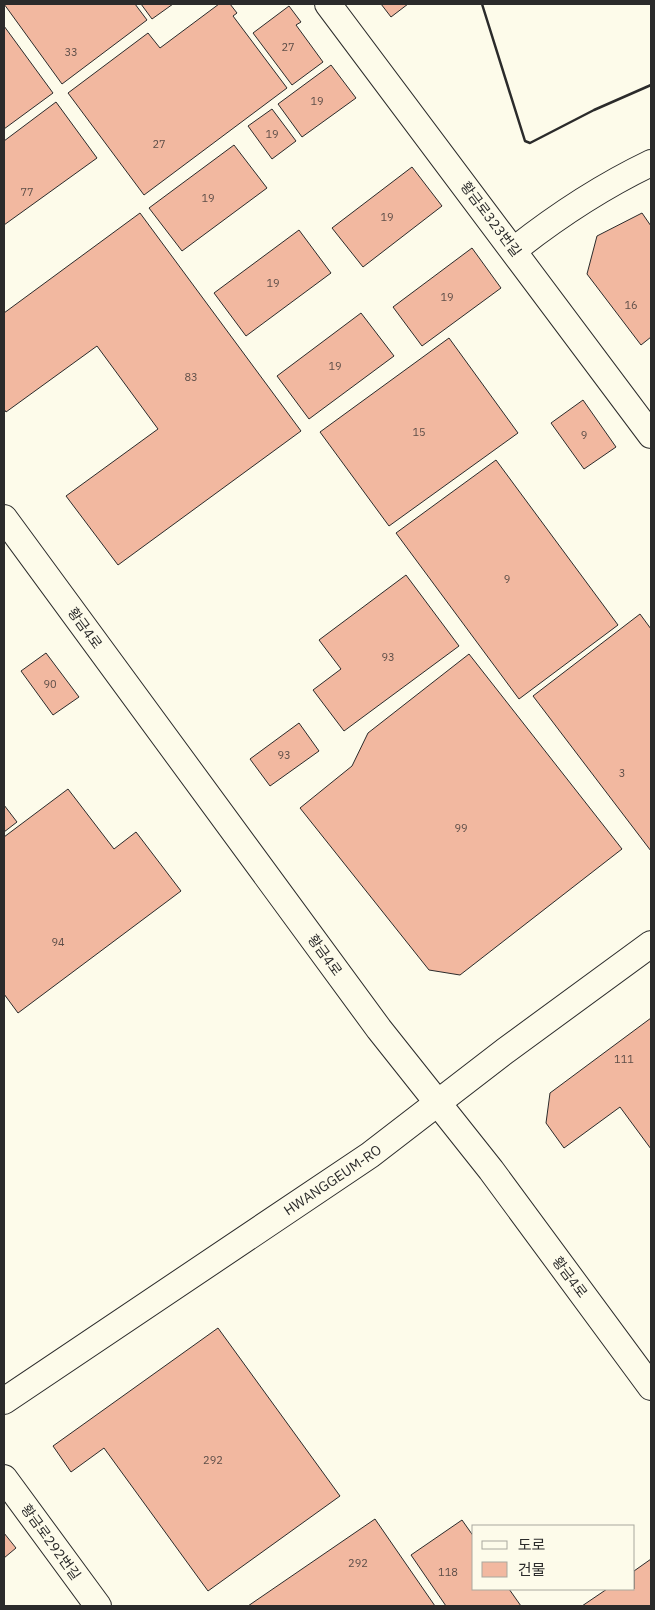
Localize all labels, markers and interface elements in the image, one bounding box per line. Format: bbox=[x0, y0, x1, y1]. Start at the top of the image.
house number: 27 bbox=[281, 40, 295, 54]
house number: 33 bbox=[64, 45, 78, 59]
house number: 19 bbox=[310, 94, 324, 108]
house number: 19 bbox=[265, 127, 279, 141]
house number: 27 bbox=[152, 137, 166, 151]
street label: 황금로323번길 bbox=[457, 178, 525, 260]
house number: 77 bbox=[20, 185, 34, 199]
house number: 19 bbox=[201, 191, 215, 205]
house number: 19 bbox=[380, 210, 394, 224]
house number: 19 bbox=[266, 276, 280, 290]
house number: 19 bbox=[440, 290, 454, 304]
house number: 16 bbox=[624, 298, 638, 312]
house number: 19 bbox=[328, 359, 342, 373]
house number: 83 bbox=[184, 370, 198, 384]
house number: 15 bbox=[412, 425, 426, 439]
house number: 9 bbox=[581, 428, 587, 442]
house number: 9 bbox=[504, 572, 510, 586]
street label: 황금4로 bbox=[64, 604, 106, 652]
house number: 93 bbox=[381, 650, 395, 664]
house number: 90 bbox=[43, 677, 57, 691]
house number: 93 bbox=[277, 748, 291, 762]
house number: 3 bbox=[619, 766, 625, 780]
house number: 99 bbox=[454, 821, 468, 835]
street label: 황금4로 bbox=[304, 931, 346, 979]
house number: 94 bbox=[51, 935, 65, 949]
house number: 111 bbox=[614, 1052, 634, 1066]
street label: HWANGGEUM-RO bbox=[280, 1140, 385, 1219]
street label: 황금4로 bbox=[549, 1253, 591, 1301]
house number: 292 bbox=[203, 1453, 223, 1467]
street label: 황금로292번길 bbox=[17, 1500, 85, 1584]
legend bbox=[472, 1525, 635, 1590]
text: 도로 bbox=[518, 1535, 546, 1554]
house number: 292 bbox=[348, 1556, 368, 1570]
text: 건물 bbox=[518, 1560, 546, 1579]
house number: 118 bbox=[438, 1565, 458, 1579]

